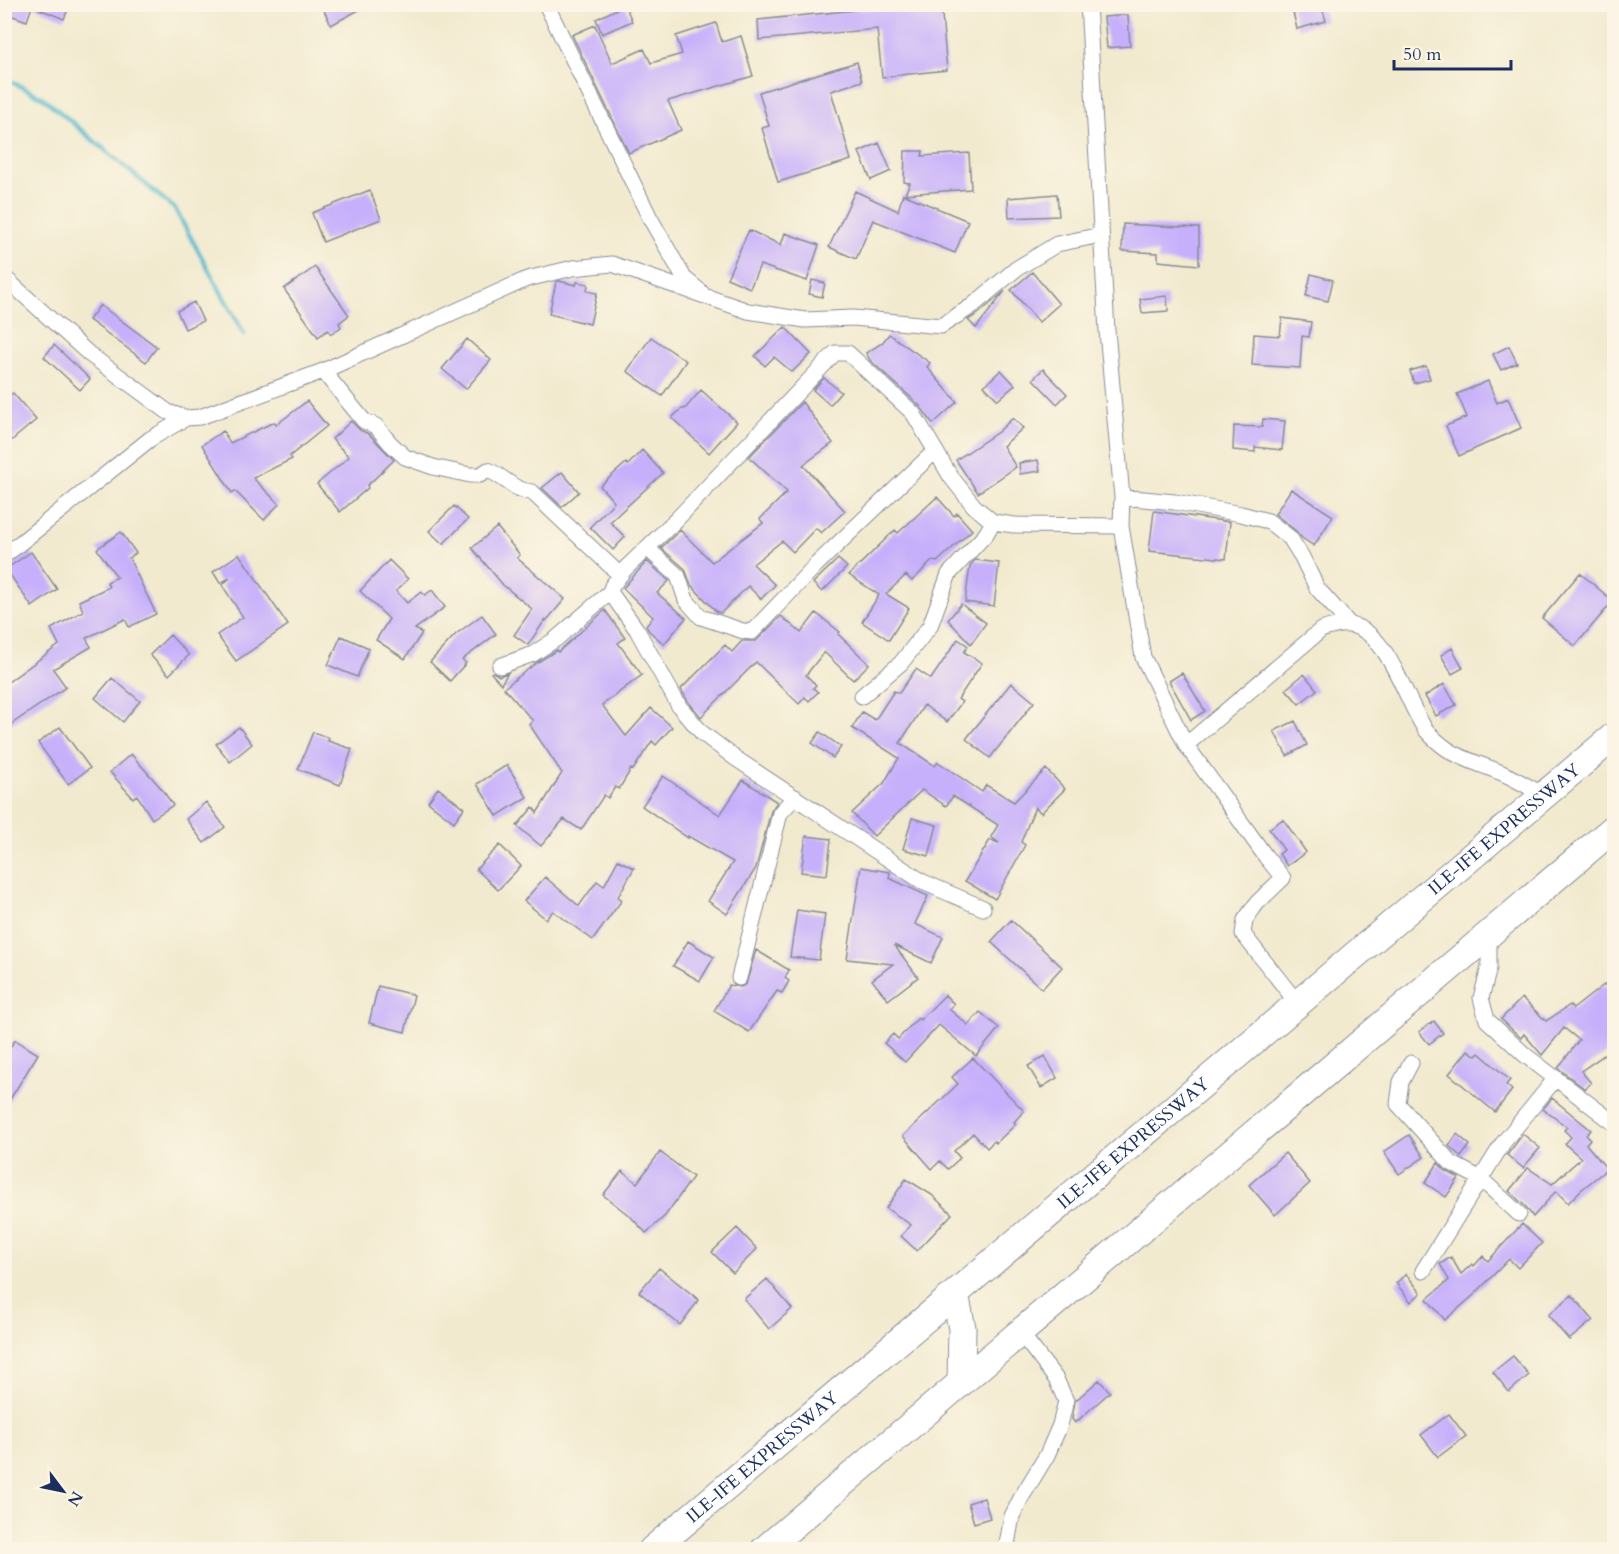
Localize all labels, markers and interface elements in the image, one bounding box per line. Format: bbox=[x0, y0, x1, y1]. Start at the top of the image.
scale bar bbox=[1394, 33, 1511, 71]
text: 50 m bbox=[1403, 42, 1442, 67]
street label: ILE-IFE EXPRESSWAY bbox=[1423, 757, 1586, 901]
street label: ILE-IFE EXPRESSWAY bbox=[1052, 1071, 1215, 1215]
street label: ILE-IFE EXPRESSWAY bbox=[681, 1385, 844, 1529]
north arrow bbox=[33, 1461, 93, 1521]
text: N bbox=[62, 1487, 88, 1510]

